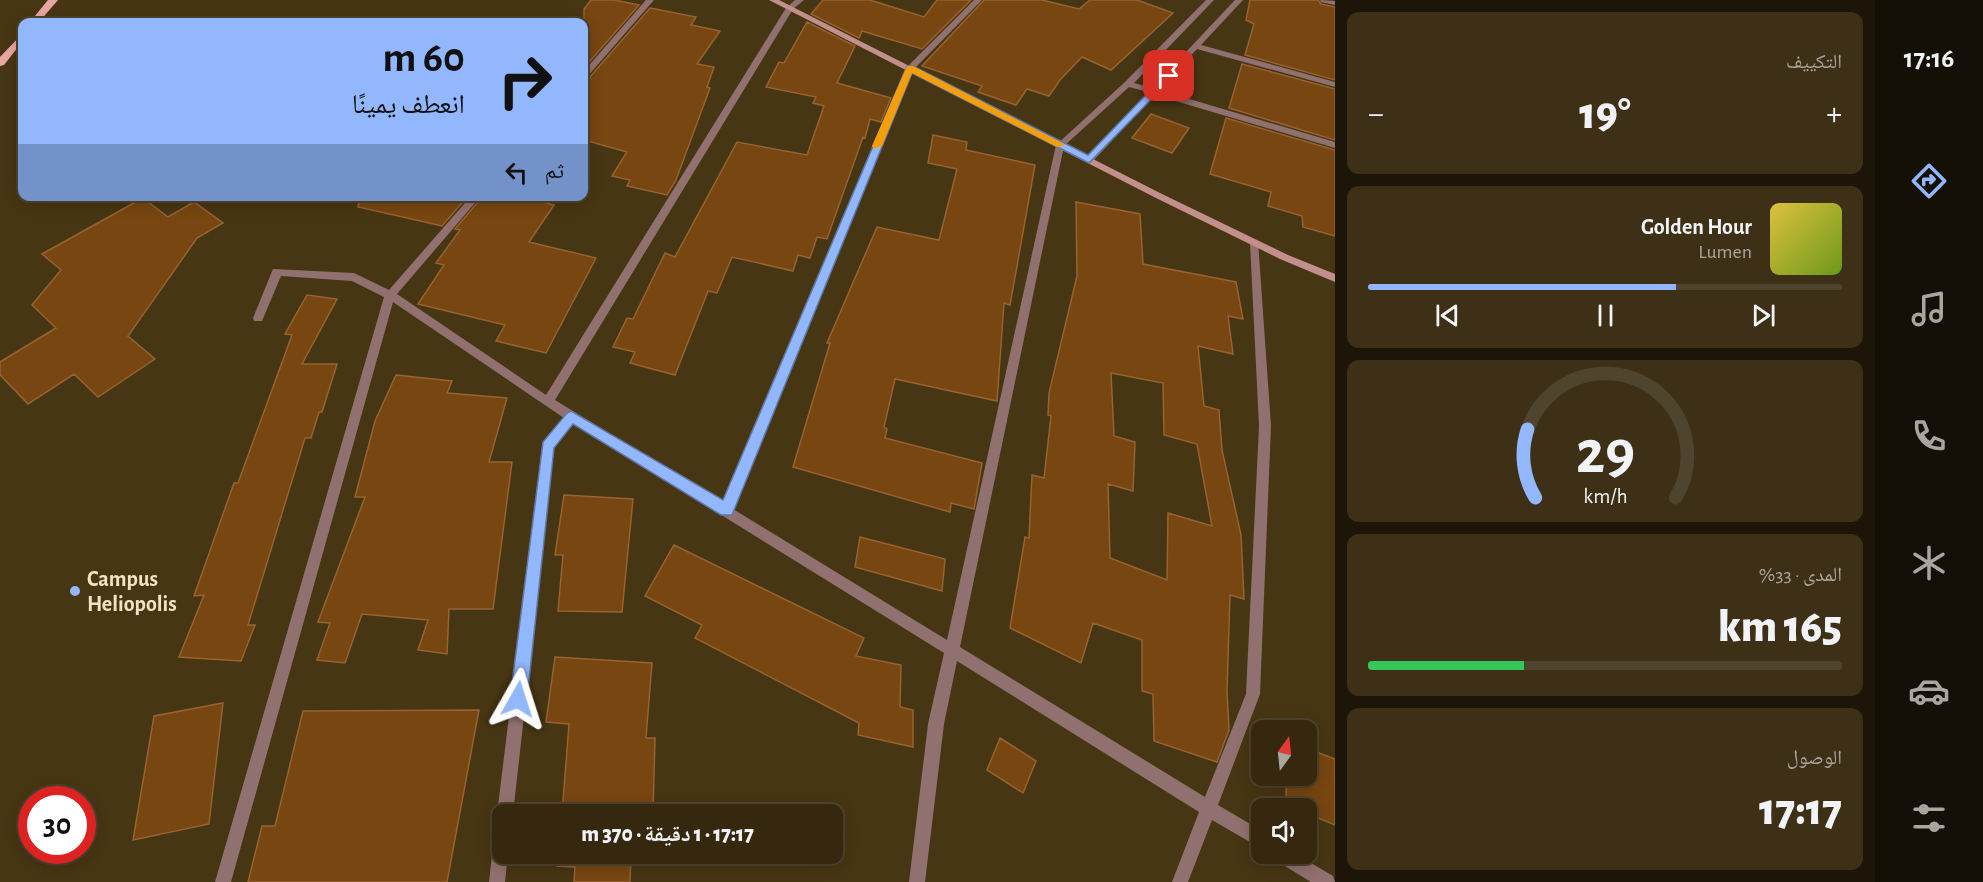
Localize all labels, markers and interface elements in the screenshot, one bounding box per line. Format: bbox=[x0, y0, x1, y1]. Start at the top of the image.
text: 60 m bbox=[383, 37, 465, 79]
icon: right bbox=[486, 42, 564, 120]
text: 17:16 bbox=[1904, 45, 1954, 72]
pin bbox=[1143, 50, 1194, 101]
text: التكييف bbox=[1786, 52, 1842, 72]
icon: arrive bbox=[1152, 59, 1185, 92]
text: انعطف يمينًا bbox=[352, 91, 465, 118]
text: 19° bbox=[1579, 92, 1631, 137]
text: − bbox=[1368, 98, 1384, 131]
text: + bbox=[1826, 98, 1842, 131]
icon: left bbox=[500, 156, 533, 189]
text: ثم bbox=[545, 160, 564, 182]
icon: directions bbox=[1908, 160, 1950, 202]
text: Golden Hour bbox=[1641, 216, 1752, 238]
text: Lumen bbox=[1698, 242, 1752, 262]
icon: music bbox=[1908, 288, 1950, 330]
icon: previous bbox=[1431, 299, 1464, 332]
icon: pause bbox=[1589, 299, 1622, 332]
icon: next bbox=[1747, 299, 1780, 332]
icon: phone bbox=[1908, 415, 1950, 457]
text: 29 bbox=[1575, 422, 1635, 484]
text: km/h bbox=[1583, 486, 1627, 507]
icon: climate bbox=[1908, 542, 1950, 584]
text: المدى · 33% bbox=[1759, 565, 1842, 585]
place label: Campus Heliopolis bbox=[87, 568, 177, 615]
marker: Campus Heliopolis bbox=[68, 584, 82, 598]
text: 165 km bbox=[1718, 605, 1842, 650]
position arrow bbox=[486, 667, 550, 731]
icon: car bbox=[1908, 670, 1950, 712]
north arrow bbox=[1251, 720, 1317, 786]
map controls bbox=[1251, 720, 1317, 864]
text: الوصول bbox=[1787, 748, 1842, 768]
speed limit sign: 30 bbox=[18, 786, 96, 864]
text: 17:17 bbox=[1759, 788, 1842, 833]
icon: filters bbox=[1908, 797, 1950, 839]
button: sound bbox=[1251, 798, 1317, 864]
text: 17:17 · 1 دقيقة · 370 m bbox=[581, 823, 754, 845]

